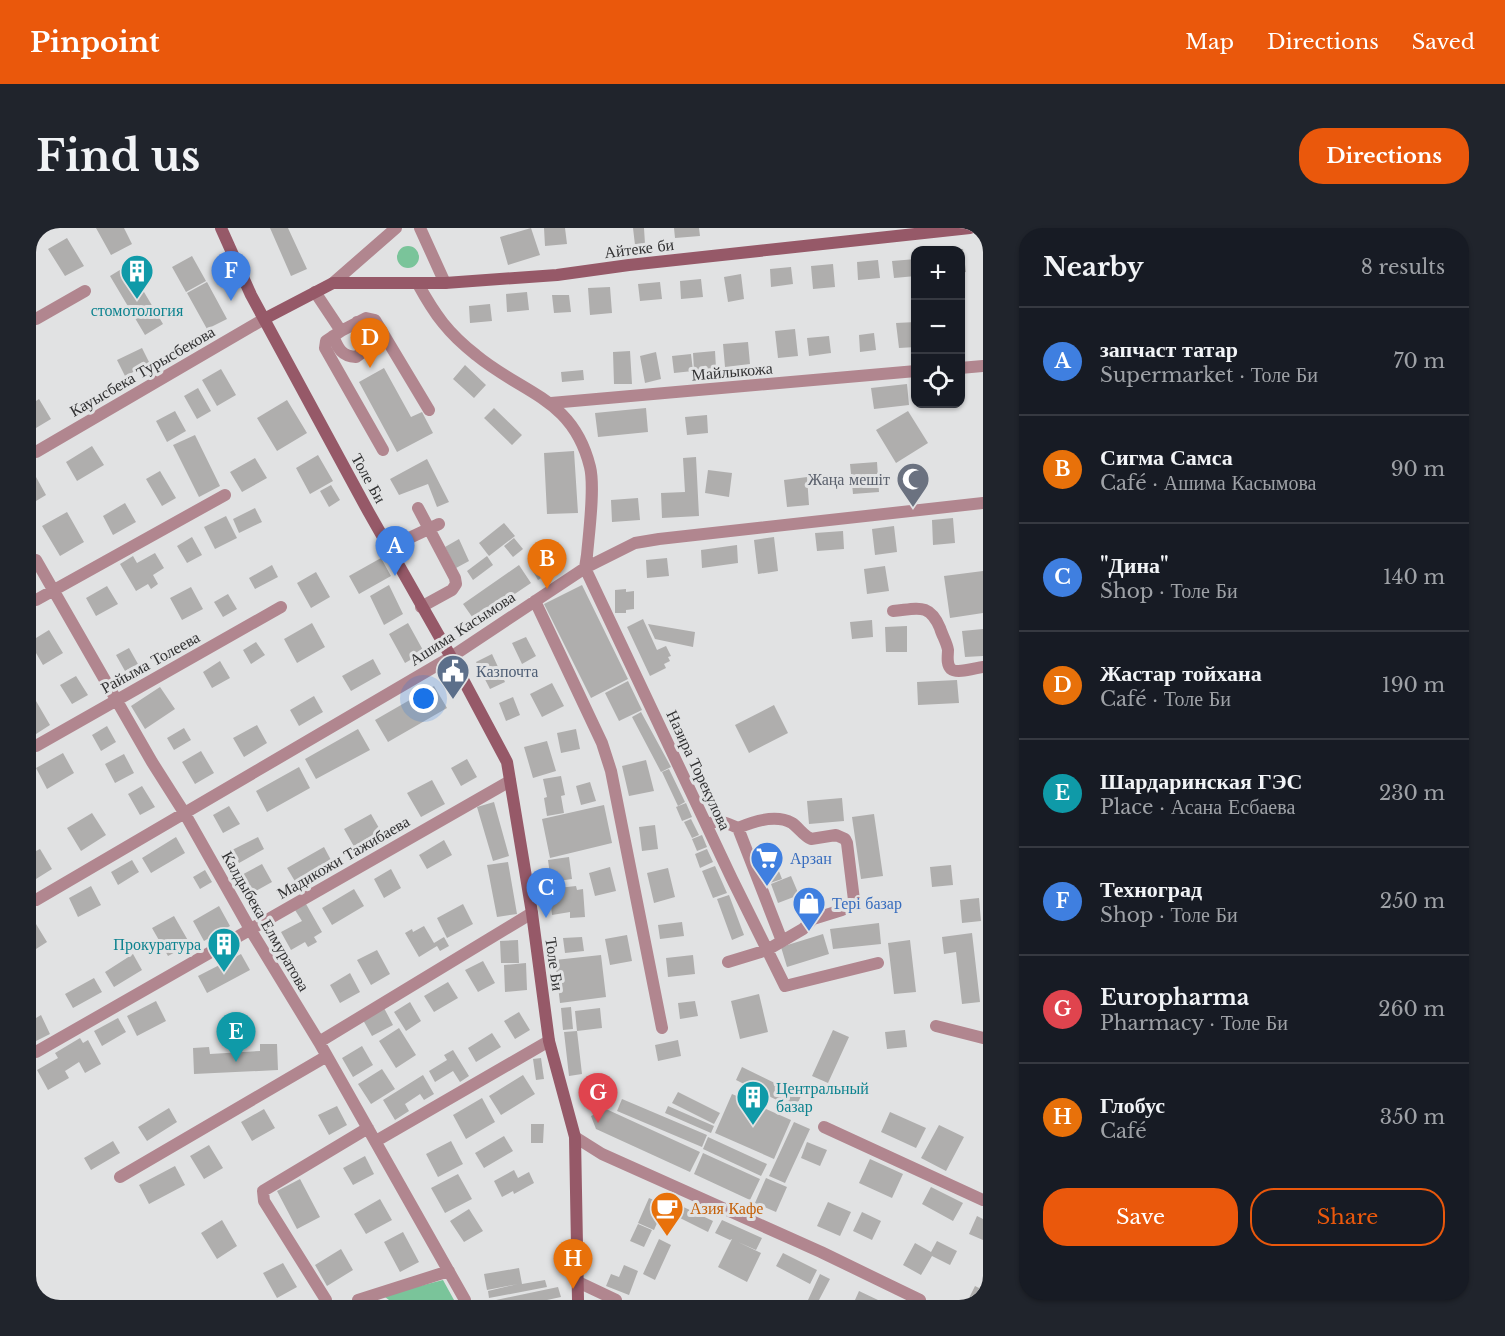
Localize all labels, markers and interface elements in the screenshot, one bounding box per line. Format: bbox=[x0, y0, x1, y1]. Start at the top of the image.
text: Pinpoint bbox=[30, 25, 160, 60]
text: Map bbox=[1185, 29, 1234, 55]
text: Directions bbox=[1267, 29, 1379, 55]
text: Saved bbox=[1412, 29, 1475, 55]
button: Directions bbox=[1299, 128, 1469, 184]
text: Find us bbox=[36, 130, 200, 182]
street label: Айтеке би bbox=[603, 234, 675, 262]
map controls bbox=[911, 246, 965, 408]
button: + bbox=[911, 246, 965, 300]
pin: F bbox=[212, 251, 250, 301]
text: Nearby bbox=[1043, 251, 1144, 283]
building icon: стомотология bbox=[119, 253, 155, 300]
text: 8 results bbox=[1361, 255, 1445, 279]
place label: стомотология bbox=[91, 300, 184, 320]
button: − bbox=[911, 300, 965, 354]
pin: D bbox=[350, 318, 390, 368]
street label: Кауысбека Турысбекова bbox=[66, 321, 218, 421]
text: запчаст татар bbox=[1100, 336, 1238, 363]
text: A bbox=[1054, 349, 1071, 373]
text: 70 m bbox=[1393, 349, 1445, 373]
button: locate bbox=[911, 354, 965, 408]
street label: Майлыкожа bbox=[691, 357, 773, 385]
text: Supermarket · Толе Би bbox=[1100, 363, 1318, 387]
text: Сигма Самса bbox=[1100, 444, 1233, 471]
street label: Толе Би bbox=[347, 450, 391, 507]
text: B bbox=[1055, 457, 1070, 481]
text: 90 m bbox=[1391, 457, 1445, 481]
mosque icon: Жаңа мешіт bbox=[895, 461, 931, 508]
place label: Жаңа мешіт bbox=[808, 469, 890, 489]
text: Café · Ашима Касымова bbox=[1100, 471, 1316, 495]
pin: A bbox=[376, 526, 414, 576]
pin: B bbox=[528, 540, 566, 589]
text: "Дина" bbox=[1100, 552, 1169, 579]
text: C bbox=[1054, 565, 1071, 589]
text: 140 m bbox=[1383, 565, 1445, 589]
text: Shop · Толе Би bbox=[1100, 579, 1238, 603]
street label: Ашима Касымова bbox=[405, 586, 519, 670]
street label: Райыма Толеева bbox=[97, 627, 203, 697]
public building icon: Казпочта bbox=[435, 653, 471, 700]
text: Жастар тойхана bbox=[1100, 660, 1262, 687]
place label: Казпочта bbox=[476, 661, 538, 681]
text: D bbox=[1053, 673, 1072, 697]
text: 190 m bbox=[1382, 673, 1445, 697]
your location bbox=[409, 684, 438, 713]
text: Café · Толе Би bbox=[1100, 687, 1231, 711]
street label: Назира Торекулова bbox=[662, 707, 736, 833]
text: Шардаринская ГЭС bbox=[1100, 768, 1303, 795]
text: E bbox=[1055, 781, 1070, 805]
text: 230 m bbox=[1379, 781, 1445, 805]
text: Place · Асана Есбаева bbox=[1100, 795, 1295, 819]
street label: Мадикожи Тажибаева bbox=[273, 811, 413, 903]
supermarket icon: Арзан bbox=[749, 840, 785, 887]
street label: Калдыбека Елмуратова bbox=[218, 847, 314, 995]
place label: Арзан bbox=[790, 848, 832, 868]
pin: C bbox=[526, 868, 566, 918]
text: Техноград bbox=[1100, 876, 1202, 903]
shop icon: Тері базар bbox=[791, 885, 827, 932]
text: F bbox=[1056, 889, 1069, 913]
text: 250 m bbox=[1380, 889, 1445, 913]
place label: Тері базар bbox=[832, 893, 902, 913]
text: Shop · Толе Би bbox=[1100, 903, 1238, 927]
building icon: Прокуратура bbox=[206, 926, 242, 973]
place label: Прокуратура bbox=[113, 934, 201, 954]
street label: Толе Би bbox=[541, 936, 569, 992]
text: Europharma bbox=[1100, 984, 1249, 1011]
text: G bbox=[1054, 997, 1071, 1021]
text: 260 m bbox=[1378, 997, 1445, 1021]
text: Pharmacy · Толе Би bbox=[1100, 1011, 1288, 1035]
pin: E bbox=[216, 1012, 256, 1062]
pin: G bbox=[578, 1074, 618, 1123]
place label: Центральный базар bbox=[776, 1078, 869, 1116]
building icon: Центральный базар bbox=[735, 1079, 771, 1126]
text: Глобус bbox=[1100, 1092, 1165, 1119]
text: H bbox=[1053, 1105, 1072, 1129]
text: 350 m bbox=[1380, 1105, 1445, 1129]
text: Café bbox=[1100, 1119, 1147, 1143]
button: Save bbox=[1043, 1188, 1238, 1246]
button: Share bbox=[1250, 1188, 1445, 1246]
cafe icon: Азия Кафе bbox=[649, 1190, 685, 1237]
place label: Азия Кафе bbox=[690, 1198, 763, 1218]
pin: H bbox=[554, 1240, 592, 1289]

